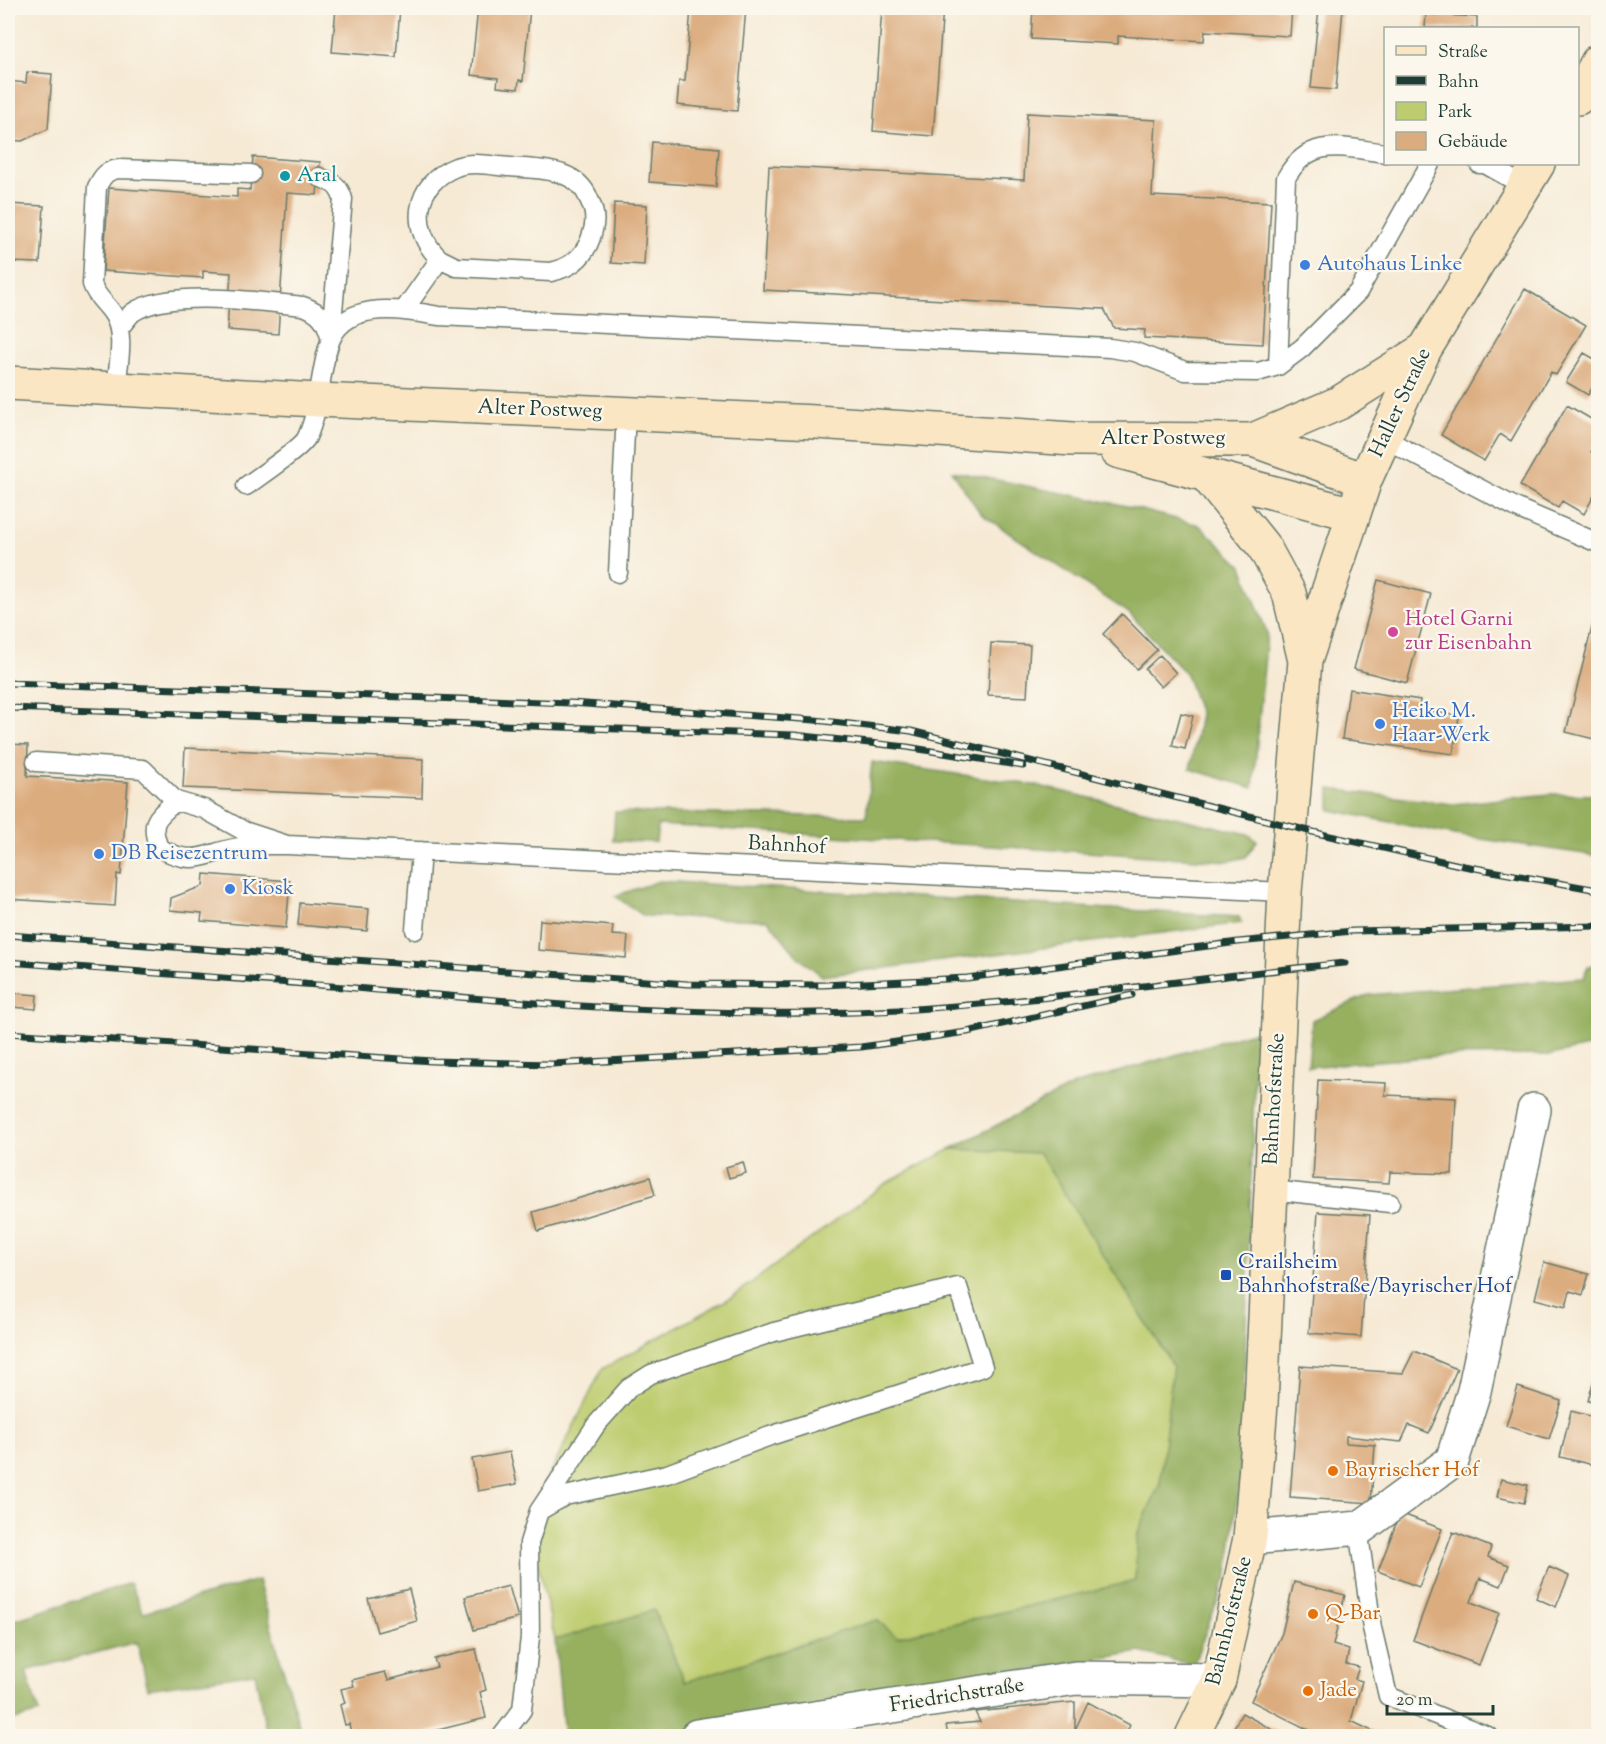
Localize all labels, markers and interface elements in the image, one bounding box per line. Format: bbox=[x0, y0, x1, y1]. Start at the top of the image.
legend bbox=[1384, 27, 1579, 165]
text: Straße bbox=[1438, 40, 1488, 66]
text: Bahn bbox=[1438, 70, 1479, 96]
text: Park bbox=[1438, 100, 1473, 126]
text: Gebäude bbox=[1438, 130, 1508, 156]
place label: Aral bbox=[297, 161, 337, 191]
marker: Aral bbox=[278, 169, 292, 183]
place label: Autohaus Linke bbox=[1317, 250, 1462, 280]
marker: Autohaus Linke bbox=[1298, 258, 1312, 272]
street label: Haller Straße bbox=[1362, 343, 1440, 463]
street label: Alter Postweg bbox=[477, 393, 603, 427]
street label: Alter Postweg bbox=[1100, 424, 1226, 454]
place label: Hotel Garni zur Eisenbahn bbox=[1405, 605, 1532, 659]
marker: Hotel Garni zur Eisenbahn bbox=[1386, 625, 1400, 639]
place label: Heiko M. Haar-Werk bbox=[1392, 697, 1491, 751]
marker: Heiko M. Haar-Werk bbox=[1373, 717, 1387, 731]
street label: Bahnhof bbox=[747, 829, 829, 863]
place label: DB Reisezentrum bbox=[111, 839, 268, 869]
marker: DB Reisezentrum bbox=[92, 847, 106, 861]
place label: Kiosk bbox=[242, 874, 295, 904]
marker: Kiosk bbox=[223, 882, 237, 896]
street label: Bahnhofstraße bbox=[1257, 1032, 1293, 1166]
place label: Crailsheim Bahnhofstraße/Bayrischer Hof bbox=[1238, 1248, 1514, 1302]
marker: Crailsheim Bahnhofstraße/Bayrischer Hof bbox=[1219, 1268, 1233, 1282]
place label: Bayrischer Hof bbox=[1345, 1456, 1481, 1486]
marker: Bayrischer Hof bbox=[1326, 1464, 1340, 1478]
street label: Bahnhofstraße bbox=[1199, 1553, 1261, 1689]
place label: Q-Bar bbox=[1325, 1599, 1380, 1629]
marker: Q-Bar bbox=[1306, 1607, 1320, 1621]
street label: Friedrichstraße bbox=[888, 1671, 1026, 1721]
place label: Jade bbox=[1319, 1676, 1357, 1706]
scale bar bbox=[1387, 1678, 1494, 1716]
marker: Jade bbox=[1301, 1684, 1315, 1698]
text: 20 m bbox=[1396, 1688, 1433, 1714]

